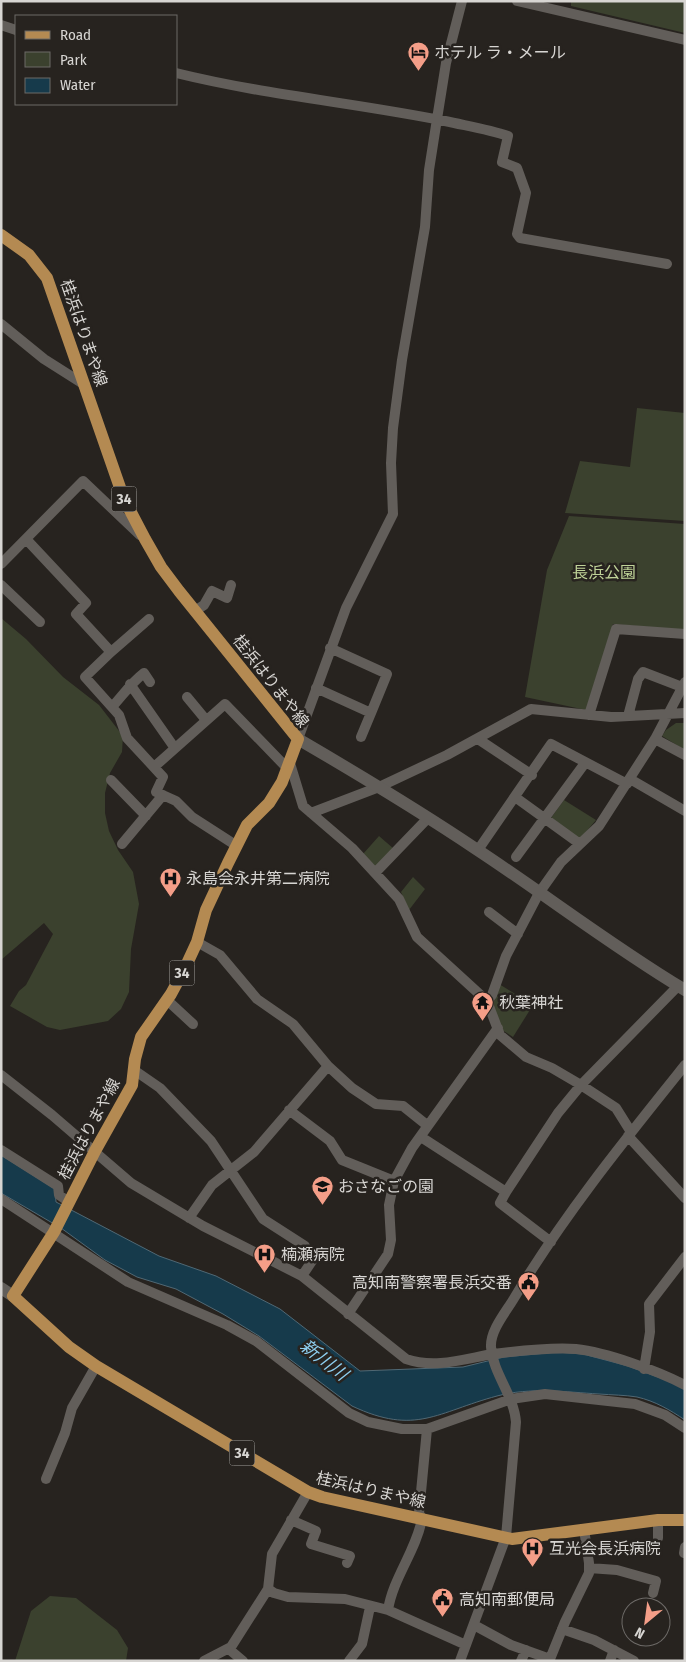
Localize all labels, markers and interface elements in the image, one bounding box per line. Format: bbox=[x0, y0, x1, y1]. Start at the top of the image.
legend bbox=[15, 15, 178, 105]
text: Road bbox=[60, 26, 91, 44]
hotel icon: ホテル ラ・メール bbox=[406, 40, 430, 71]
place label: ホテル ラ・メール bbox=[434, 43, 566, 62]
text: Park bbox=[60, 51, 87, 69]
text: Water bbox=[60, 76, 96, 94]
street label: 桂浜はりまや線 bbox=[57, 277, 111, 389]
road number: 34 bbox=[112, 486, 136, 512]
park label: 長浜公園 bbox=[572, 563, 636, 582]
street label: 桂浜はりまや線 bbox=[229, 631, 313, 731]
hospital icon: 永島会永井第二病院 bbox=[158, 866, 182, 897]
place label: 永島会永井第二病院 bbox=[186, 869, 330, 888]
road number: 34 bbox=[170, 960, 194, 986]
temple icon: 秋葉神社 bbox=[471, 990, 495, 1021]
place label: 秋葉神社 bbox=[499, 993, 563, 1012]
street label: 桂浜はりまや線 bbox=[54, 1075, 124, 1183]
school or university icon: おさなごの園 bbox=[310, 1174, 334, 1205]
place label: おさなごの園 bbox=[338, 1177, 434, 1196]
hospital icon: 楠瀬病院 bbox=[253, 1242, 277, 1273]
place label: 楠瀬病院 bbox=[281, 1245, 345, 1264]
public building icon: 高知南警察署長浜交番 bbox=[516, 1270, 540, 1301]
place label: 高知南警察署長浜交番 bbox=[352, 1273, 512, 1292]
water label: 新川川 bbox=[296, 1335, 354, 1387]
road number: 34 bbox=[230, 1440, 254, 1466]
street label: 桂浜はりまや線 bbox=[314, 1468, 428, 1512]
hospital icon: 互光会長浜病院 bbox=[521, 1536, 545, 1567]
place label: 互光会長浜病院 bbox=[549, 1539, 661, 1558]
public building icon: 高知南郵便局 bbox=[431, 1587, 455, 1618]
place label: 高知南郵便局 bbox=[459, 1590, 555, 1609]
north arrow bbox=[621, 1597, 671, 1647]
text: N bbox=[632, 1623, 648, 1642]

